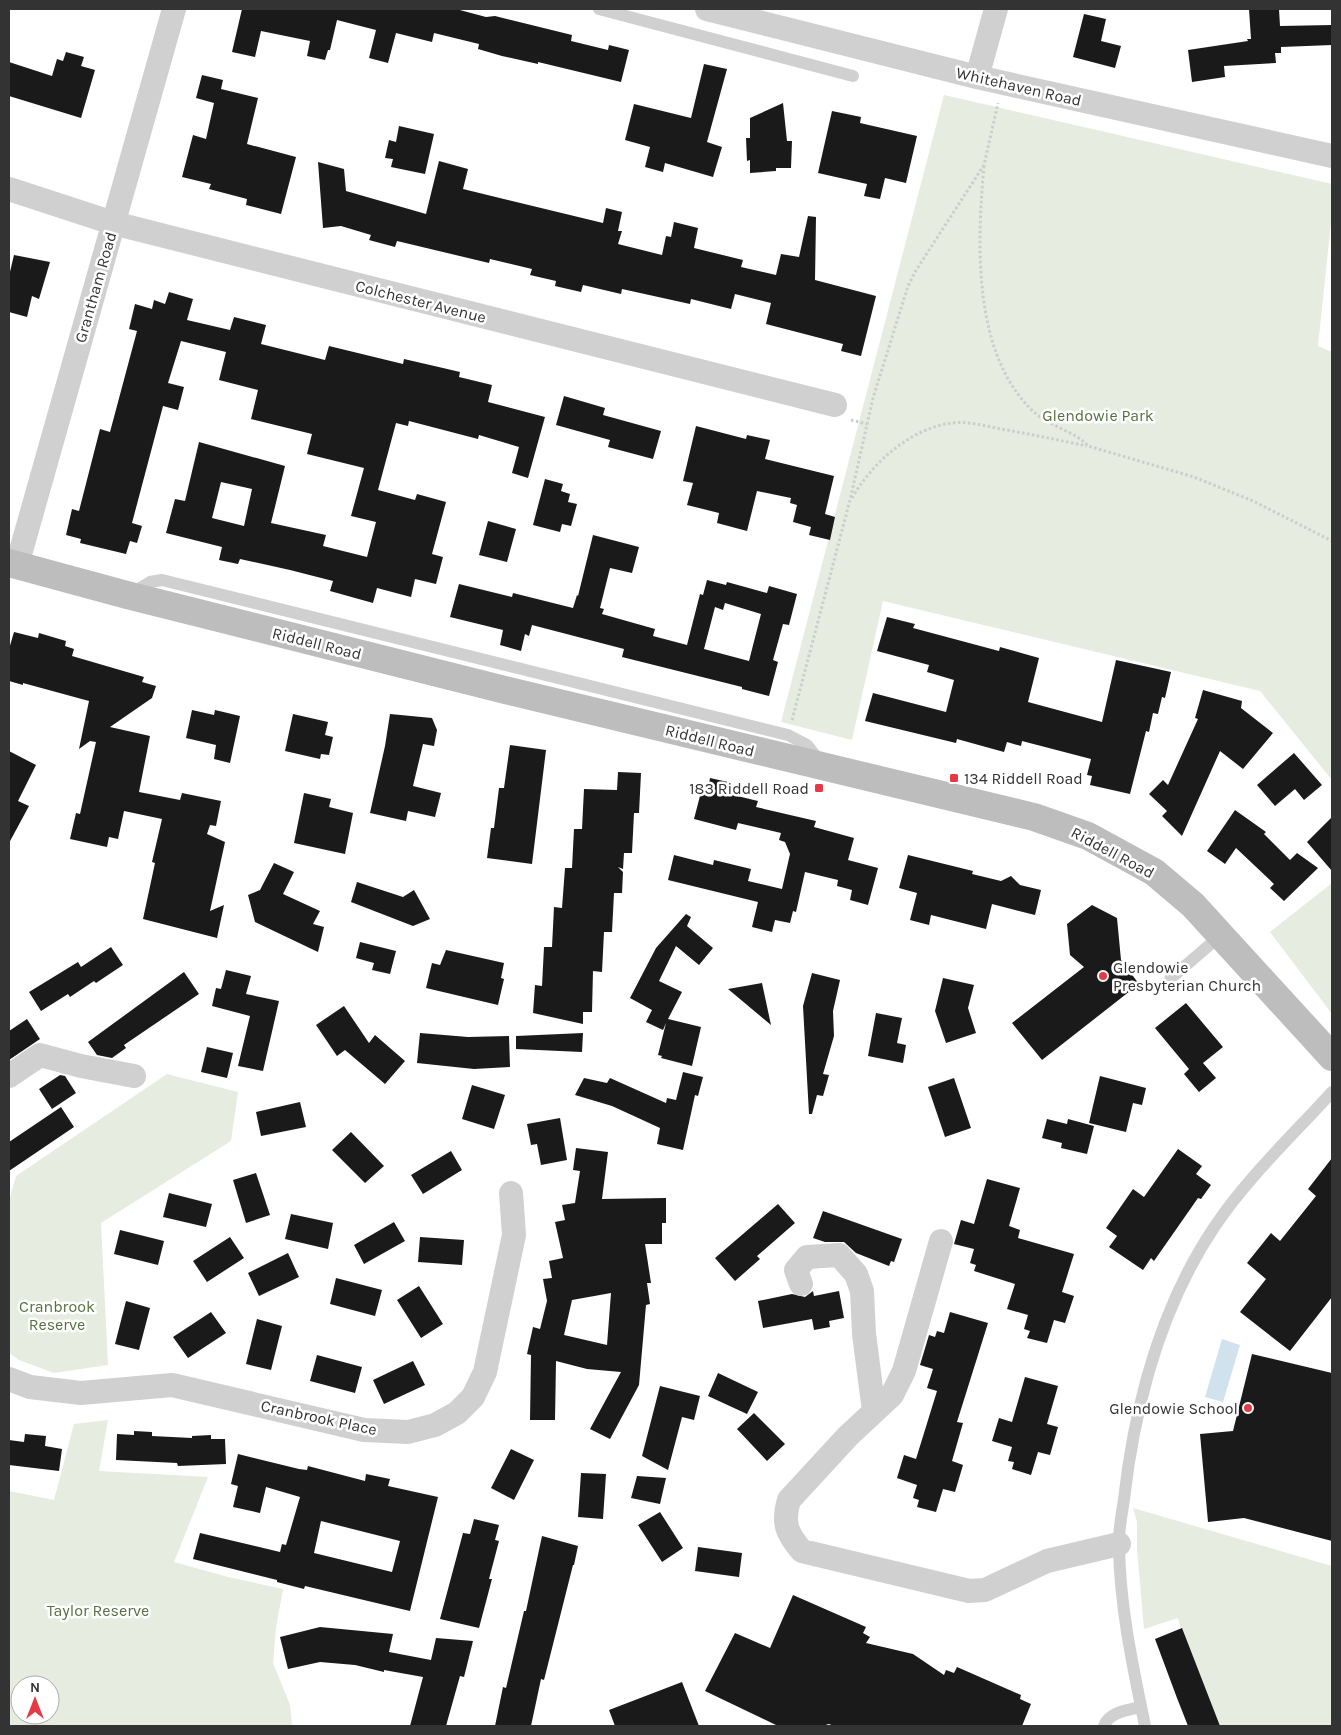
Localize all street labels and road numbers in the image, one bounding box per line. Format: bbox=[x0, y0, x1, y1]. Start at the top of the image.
street label: Whitehaven Road bbox=[954, 63, 1083, 110]
street label: Grantham Road bbox=[71, 229, 120, 345]
street label: Colchester Avenue bbox=[354, 276, 488, 327]
street label: Riddell Road bbox=[270, 623, 363, 664]
street label: Riddell Road bbox=[663, 720, 756, 761]
street label: Riddell Road bbox=[1068, 823, 1158, 882]
street label: Cranbrook Place bbox=[259, 1396, 379, 1439]

